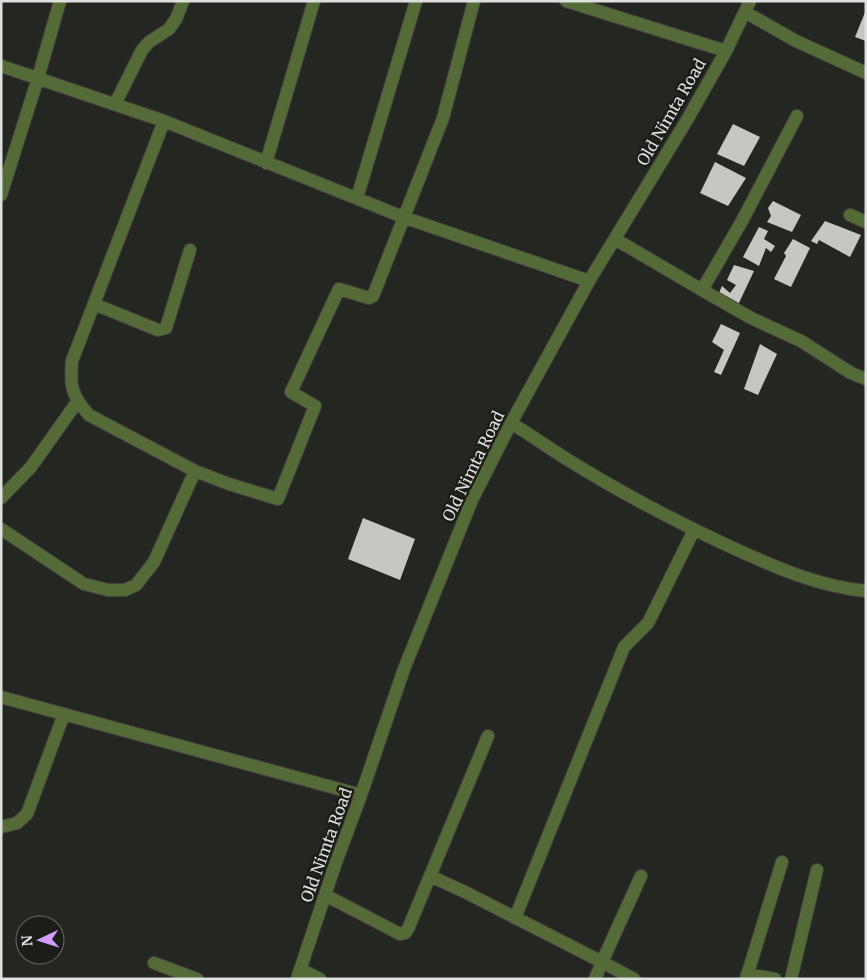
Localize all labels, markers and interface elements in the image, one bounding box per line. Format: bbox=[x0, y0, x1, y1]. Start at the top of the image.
street label: Old Nimta Road bbox=[632, 55, 710, 169]
street label: Old Nimta Road bbox=[438, 407, 509, 524]
street label: Old Nimta Road bbox=[296, 785, 356, 905]
north arrow bbox=[15, 915, 65, 965]
text: N bbox=[18, 935, 36, 947]

